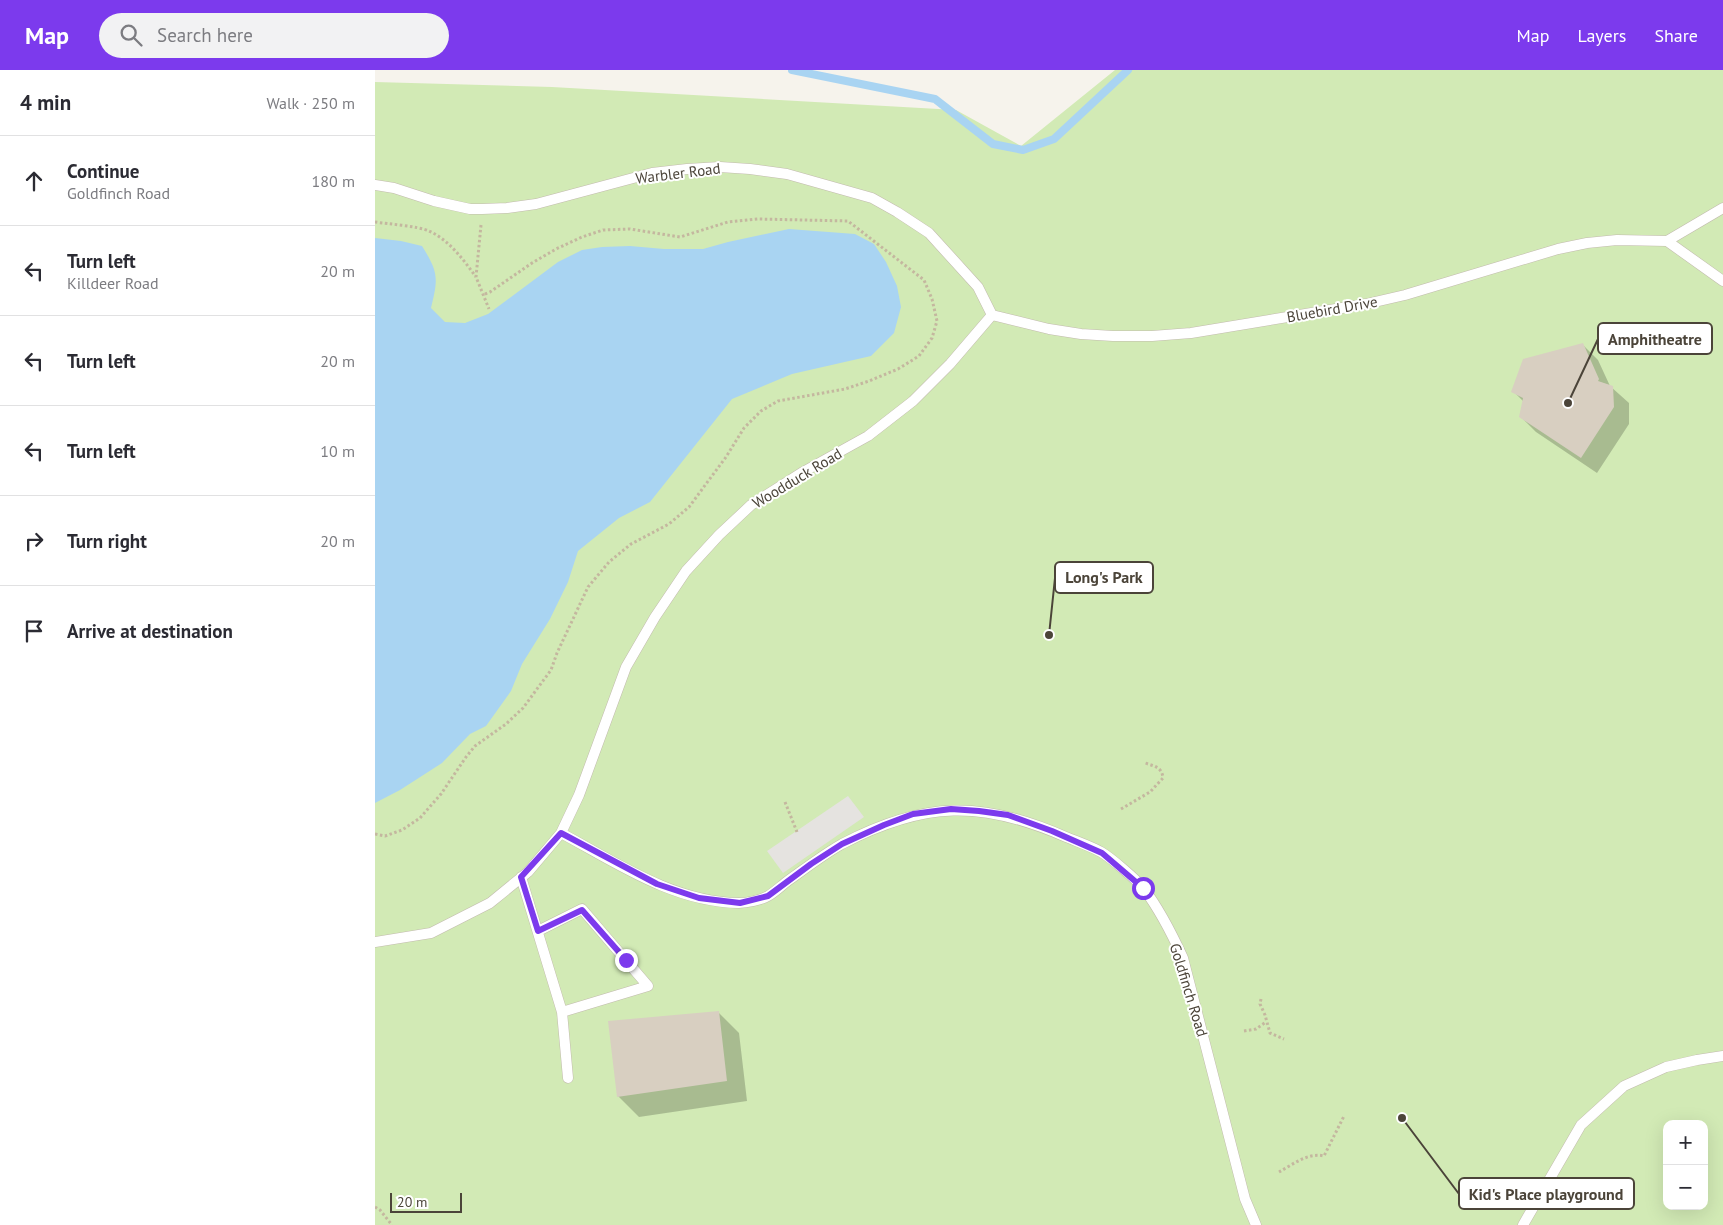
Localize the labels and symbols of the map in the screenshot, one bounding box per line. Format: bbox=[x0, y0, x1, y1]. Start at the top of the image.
street label: Warbler Road bbox=[635, 158, 721, 188]
street label: Bluebird Drive bbox=[1285, 292, 1379, 326]
callout: Amphitheatre bbox=[1598, 323, 1712, 354]
text: Amphitheatre bbox=[1608, 329, 1702, 349]
street label: Woodduck Road bbox=[749, 444, 845, 512]
callout: Long's Park bbox=[1055, 562, 1153, 593]
text: Long's Park bbox=[1065, 567, 1143, 587]
route start bbox=[1132, 877, 1155, 900]
street label: Goldfinch Road bbox=[1166, 941, 1212, 1039]
route end bbox=[615, 949, 638, 972]
callout: Kid's Place playground bbox=[1459, 1178, 1634, 1209]
text: Kid's Place playground bbox=[1469, 1184, 1623, 1204]
scale bar bbox=[390, 1190, 463, 1213]

